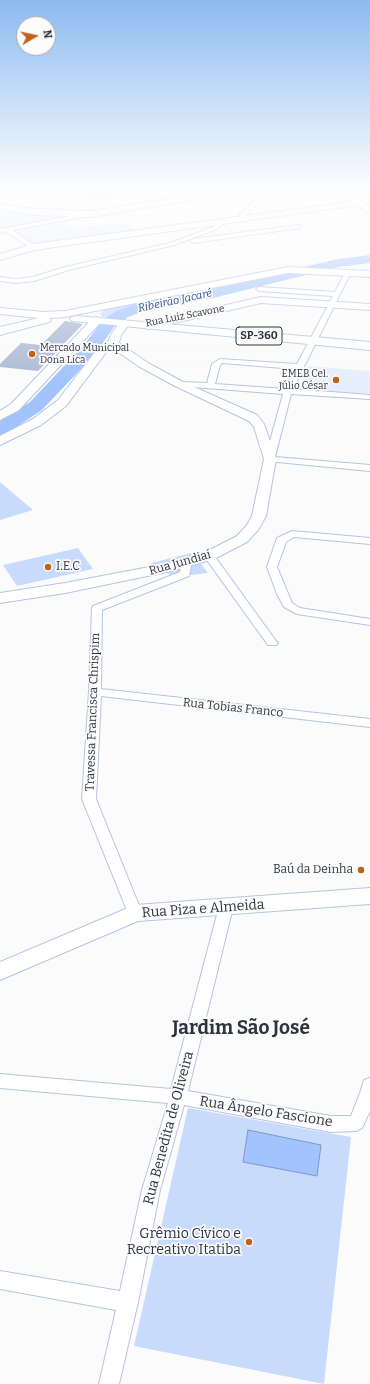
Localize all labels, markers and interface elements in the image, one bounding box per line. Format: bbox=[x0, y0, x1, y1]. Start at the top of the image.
north arrow bbox=[16, 16, 56, 56]
text: N bbox=[40, 29, 54, 39]
water label: Ribeirão Jacaré bbox=[137, 287, 213, 315]
street label: Rua Luiz Scavone bbox=[145, 302, 225, 330]
road number: SP-360 bbox=[236, 327, 282, 345]
place label: Mercado Municipal Dona Lica bbox=[40, 342, 129, 366]
marker: Mercado Municipal Dona Lica bbox=[27, 349, 37, 359]
place label: EMEB Cel. Júlio César bbox=[279, 368, 328, 392]
marker: EMEB Cel. Júlio César bbox=[331, 375, 341, 385]
street label: Rua Jundiaí bbox=[147, 547, 213, 579]
place label: I.E.C bbox=[56, 560, 80, 574]
marker: I.E.C bbox=[43, 562, 53, 572]
street label: Travessa Francisca Chrispim bbox=[83, 633, 103, 791]
street label: Rua Tobias Franco bbox=[182, 696, 284, 720]
place label: Baú da Deinha bbox=[273, 863, 353, 877]
marker: Baú da Deinha bbox=[356, 865, 366, 875]
street label: Rua Piza e Almeida bbox=[141, 896, 265, 922]
district label: Jardim São José bbox=[172, 1018, 310, 1040]
street label: Rua Benedita de Oliveira bbox=[140, 1049, 198, 1207]
street label: Rua Ângelo Fascione bbox=[198, 1093, 334, 1131]
place label: Grêmio Cívico e Recreativo Itatiba bbox=[127, 1226, 241, 1258]
marker: Grêmio Cívico e Recreativo Itatiba bbox=[244, 1237, 254, 1247]

